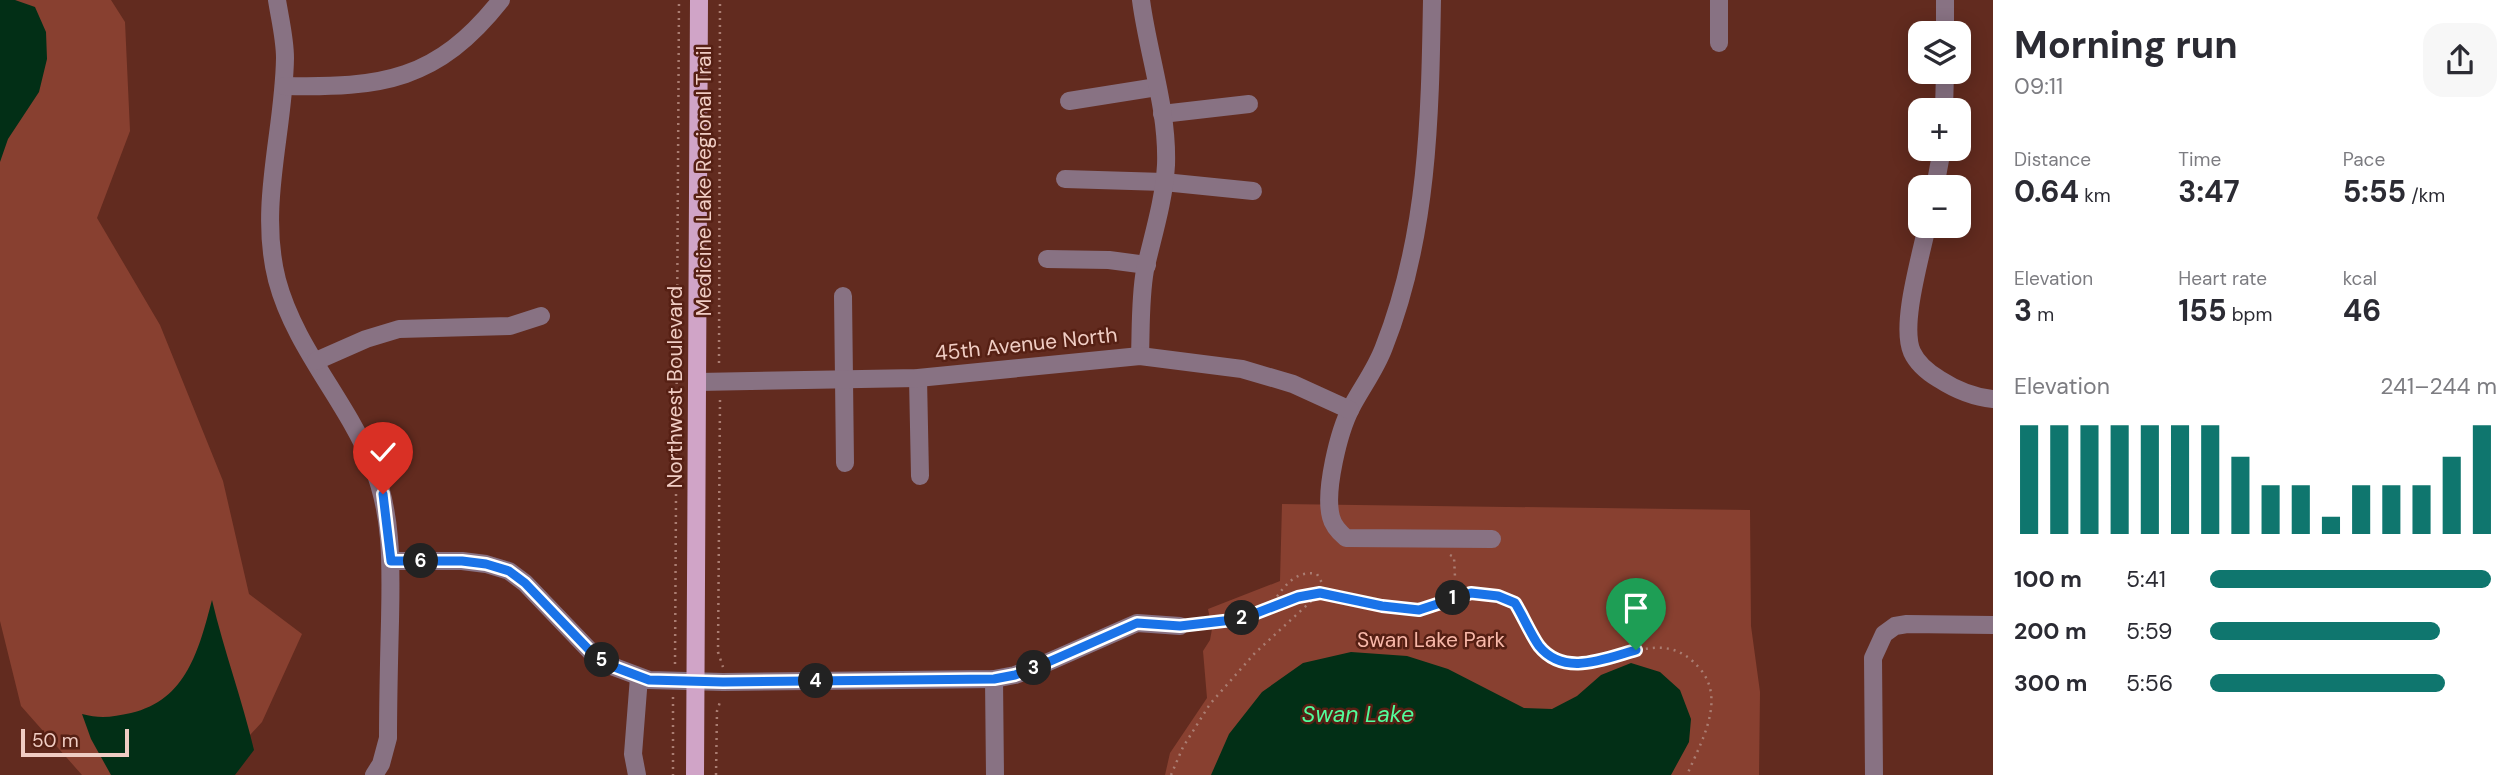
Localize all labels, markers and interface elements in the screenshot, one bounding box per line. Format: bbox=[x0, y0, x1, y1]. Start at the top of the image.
text: Morning run bbox=[2014, 20, 2238, 70]
map controls bbox=[1908, 21, 1971, 238]
button: layers bbox=[1908, 21, 1971, 84]
button: share bbox=[2423, 23, 2497, 97]
street label: Medicine Lake Regional Trail bbox=[690, 46, 718, 316]
text: 09:11 bbox=[2014, 71, 2063, 101]
button: + bbox=[1908, 98, 1971, 161]
text: Distance bbox=[2014, 147, 2091, 172]
text: Time bbox=[2178, 147, 2221, 172]
text: Pace bbox=[2343, 147, 2385, 172]
text: 0.64 bbox=[2014, 172, 2079, 211]
text: 3:47 bbox=[2178, 172, 2240, 211]
text: 5:55 bbox=[2343, 172, 2406, 211]
button: − bbox=[1908, 175, 1971, 238]
text: km bbox=[2079, 183, 2111, 208]
text: /km bbox=[2406, 183, 2445, 208]
text: Elevation bbox=[2014, 266, 2093, 291]
text: Heart rate bbox=[2178, 266, 2267, 291]
text: kcal bbox=[2343, 266, 2377, 291]
street label: Northwest Boulevard bbox=[661, 286, 689, 488]
text: 3 bbox=[2014, 291, 2032, 330]
text: 155 bbox=[2178, 291, 2227, 330]
text: 46 bbox=[2343, 291, 2381, 330]
text: m bbox=[2032, 302, 2054, 327]
text: bpm bbox=[2227, 302, 2272, 327]
street label: 45th Avenue North bbox=[933, 320, 1119, 368]
text: Elevation bbox=[2014, 371, 2110, 401]
text: 241–244 m bbox=[2380, 371, 2497, 401]
pin bbox=[353, 422, 413, 494]
icon: check bbox=[364, 433, 402, 471]
pin: 6 bbox=[404, 544, 438, 578]
text: 6 bbox=[414, 548, 427, 573]
text: 100 m bbox=[2014, 564, 2082, 594]
text: 5:41 bbox=[2126, 564, 2166, 594]
pin bbox=[1606, 578, 1666, 650]
pin: 1 bbox=[1436, 580, 1470, 616]
text: 1 bbox=[1449, 585, 1456, 610]
icon: arrive bbox=[1617, 589, 1655, 627]
pin: 2 bbox=[1224, 600, 1260, 636]
text: 2 bbox=[1236, 605, 1247, 630]
text: 200 m bbox=[2014, 616, 2087, 646]
text: 5:59 bbox=[2126, 616, 2172, 646]
park label: Swan Lake Park bbox=[1357, 626, 1506, 654]
pin: 5 bbox=[584, 642, 620, 678]
text: 5 bbox=[596, 647, 607, 672]
pin: 3 bbox=[1016, 650, 1052, 686]
text: 3 bbox=[1028, 655, 1039, 680]
pin: 4 bbox=[798, 664, 834, 698]
text: 4 bbox=[809, 668, 822, 693]
text: 300 m bbox=[2014, 668, 2087, 698]
text: 5:56 bbox=[2126, 668, 2173, 698]
water label: Swan Lake bbox=[1302, 699, 1414, 729]
scale bar bbox=[21, 726, 130, 758]
text: 50 m bbox=[32, 728, 79, 753]

